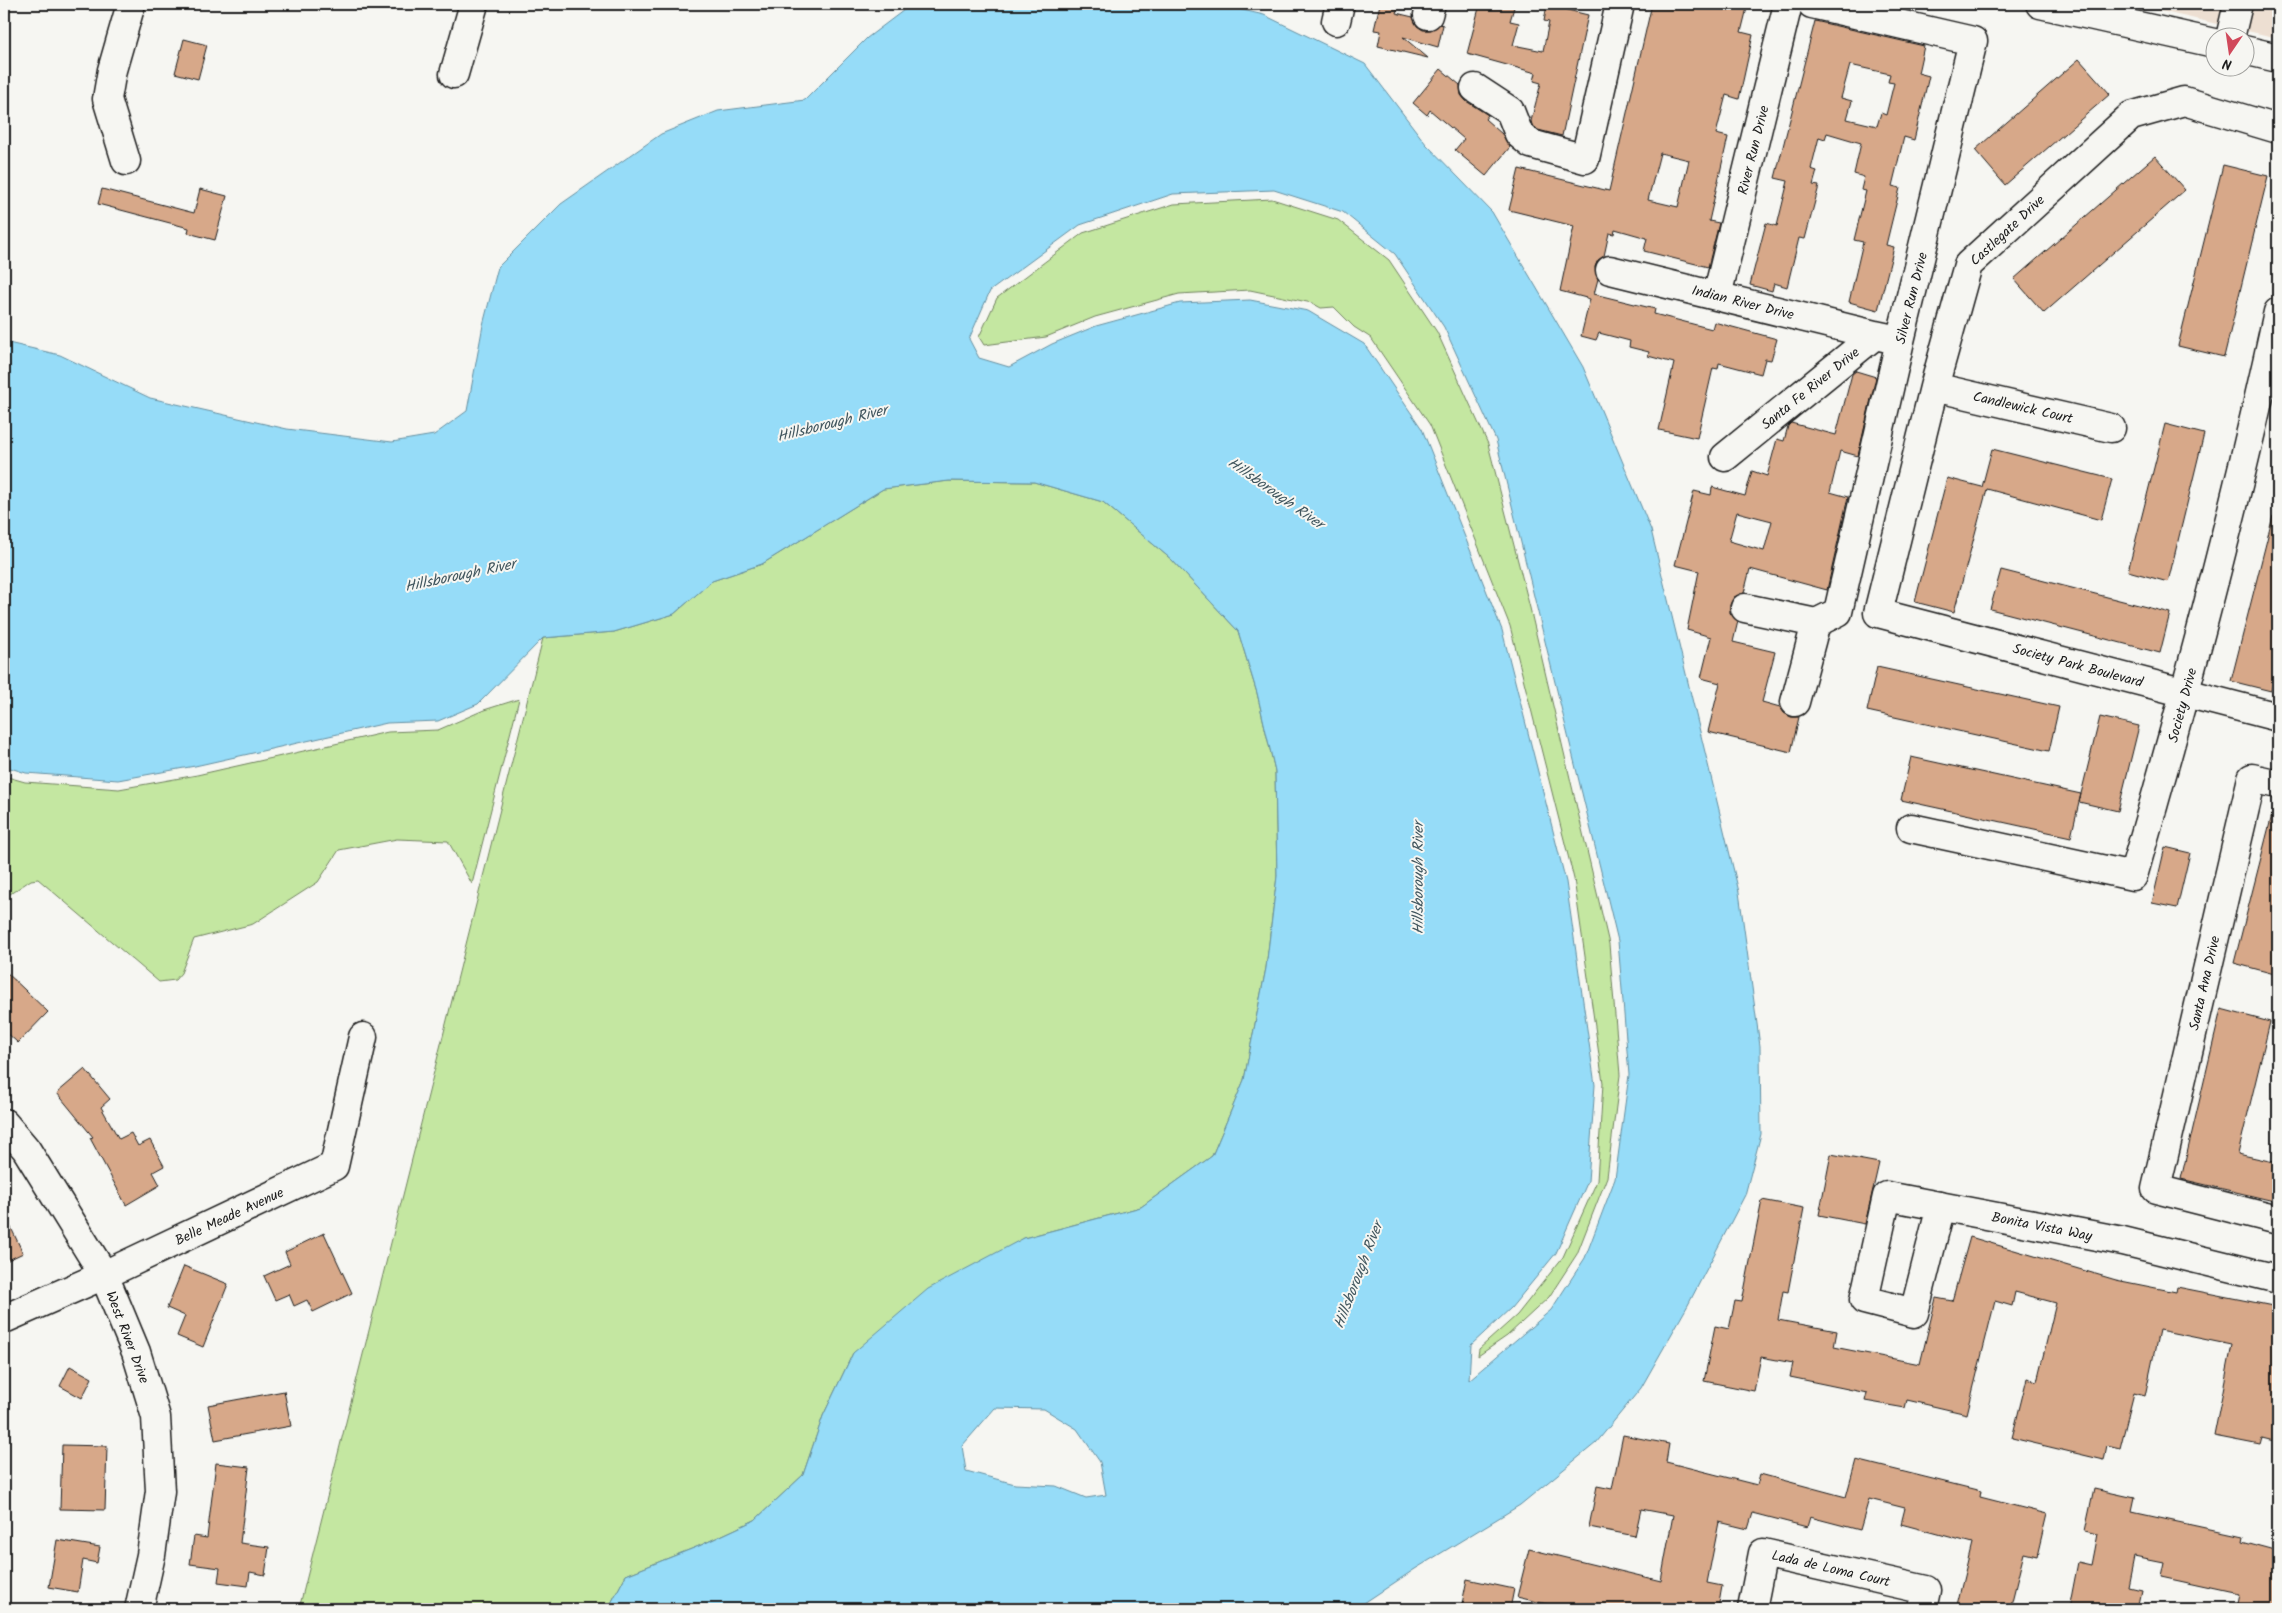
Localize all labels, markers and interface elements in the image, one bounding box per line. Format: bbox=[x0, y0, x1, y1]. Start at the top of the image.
north arrow bbox=[2204, 28, 2254, 78]
text: N bbox=[2220, 52, 2234, 75]
street label: River Run Drive bbox=[1732, 103, 1776, 197]
street label: Castlegate Drive bbox=[1965, 190, 2051, 271]
street label: Silver Run Drive bbox=[1890, 249, 1934, 346]
street label: Indian River Drive bbox=[1689, 280, 1797, 327]
street label: Santa Fe River Drive bbox=[1757, 342, 1865, 436]
street label: Candlewick Court bbox=[1971, 386, 2075, 430]
water label: Hillsborough River bbox=[775, 398, 893, 449]
water label: Hillsborough River bbox=[1222, 452, 1331, 538]
water label: Hillsborough River bbox=[403, 552, 521, 599]
street label: Society Park Boulevard bbox=[2010, 638, 2146, 694]
street label: Society Drive bbox=[2162, 665, 2204, 745]
water label: Hillsborough River bbox=[1407, 819, 1431, 934]
street label: Santa Ana Drive bbox=[2183, 933, 2227, 1033]
street label: Belle Meade Avenue bbox=[171, 1182, 288, 1252]
street label: Bonita Vista Way bbox=[1990, 1206, 2094, 1248]
water label: Hillsborough River bbox=[1328, 1216, 1391, 1332]
street label: West River Drive bbox=[99, 1288, 155, 1387]
street label: Lada de Loma Court bbox=[1769, 1545, 1893, 1593]

